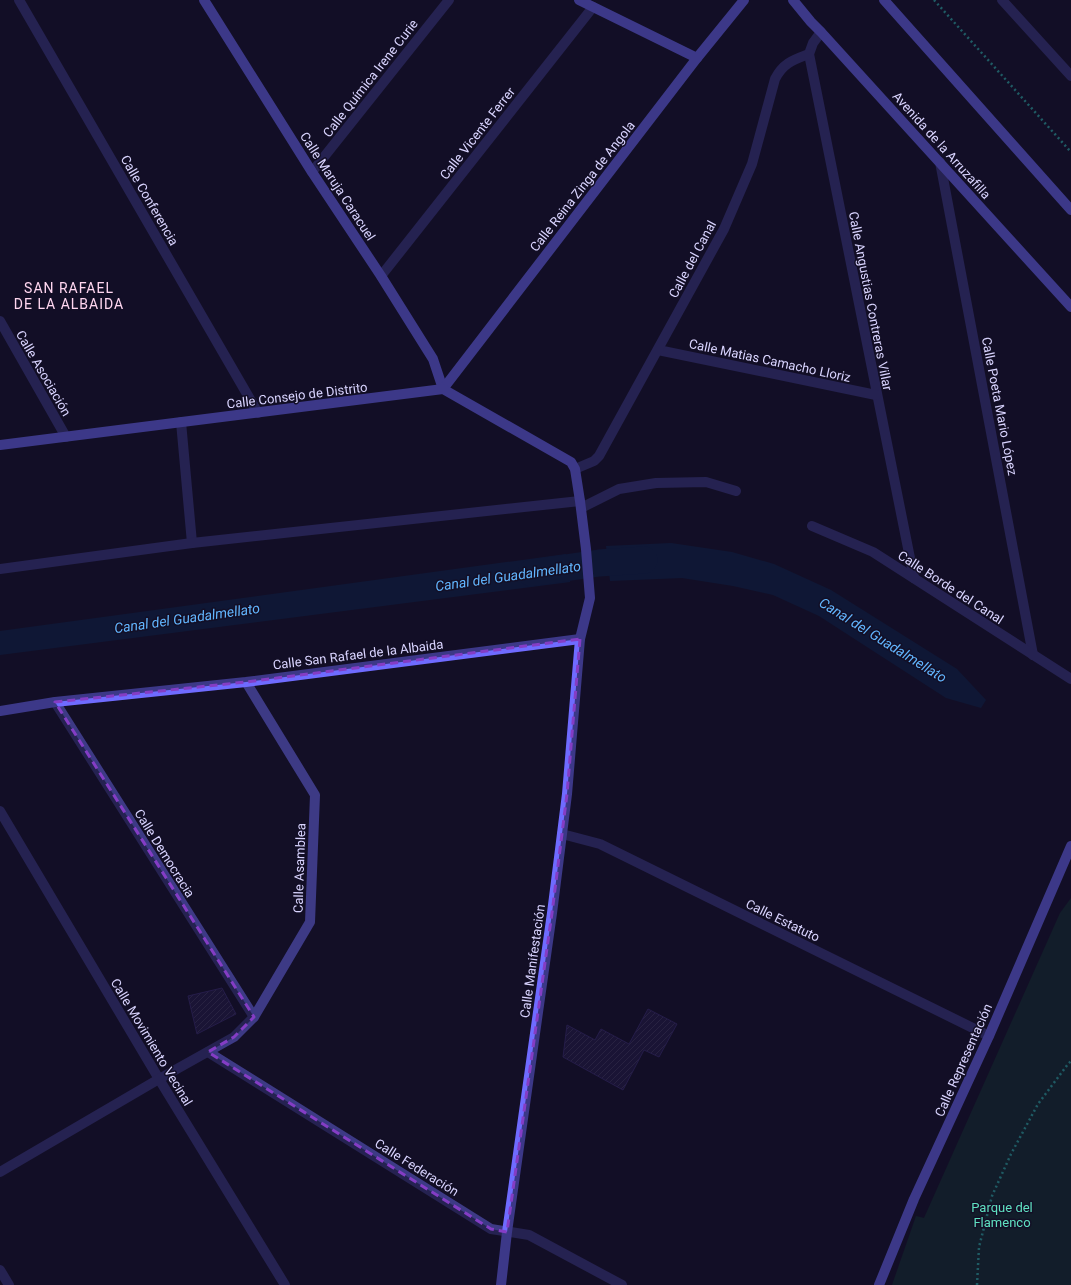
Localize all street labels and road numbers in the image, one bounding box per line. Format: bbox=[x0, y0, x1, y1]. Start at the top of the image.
street label: Calle Química Irene Curie bbox=[320, 16, 421, 140]
street label: Calle Vicente Ferrer bbox=[437, 84, 518, 182]
street label: Avenida de la Arruzafilla bbox=[890, 89, 994, 202]
street label: Calle Reina Zinga de Angola bbox=[527, 118, 638, 254]
street label: Calle Maruja Caracuel bbox=[297, 129, 378, 243]
street label: Calle Conferencia bbox=[118, 152, 181, 248]
street label: Calle Angustias Contreras Villar bbox=[846, 210, 895, 392]
street label: Calle del Canal bbox=[666, 218, 719, 301]
street label: Calle Asociación bbox=[13, 328, 74, 419]
street label: Calle Matias Camacho Lloriz bbox=[688, 336, 853, 385]
street label: Calle Poeta Mario López bbox=[979, 336, 1020, 477]
street label: Calle Consejo de Distrito bbox=[226, 379, 368, 412]
street label: Calle Borde del Canal bbox=[895, 548, 1006, 627]
street label: Calle San Rafael de la Albaida bbox=[272, 637, 444, 672]
street label: Calle Democracia bbox=[131, 806, 198, 900]
street label: Calle Asamblea bbox=[290, 823, 309, 913]
street label: Calle Estatuto bbox=[743, 896, 822, 945]
street label: Calle Manifestación bbox=[517, 903, 548, 1019]
street label: Calle Movimiento Vecinal bbox=[108, 976, 196, 1109]
street label: Calle Representación bbox=[932, 1001, 995, 1119]
street label: Calle Federación bbox=[372, 1136, 461, 1199]

